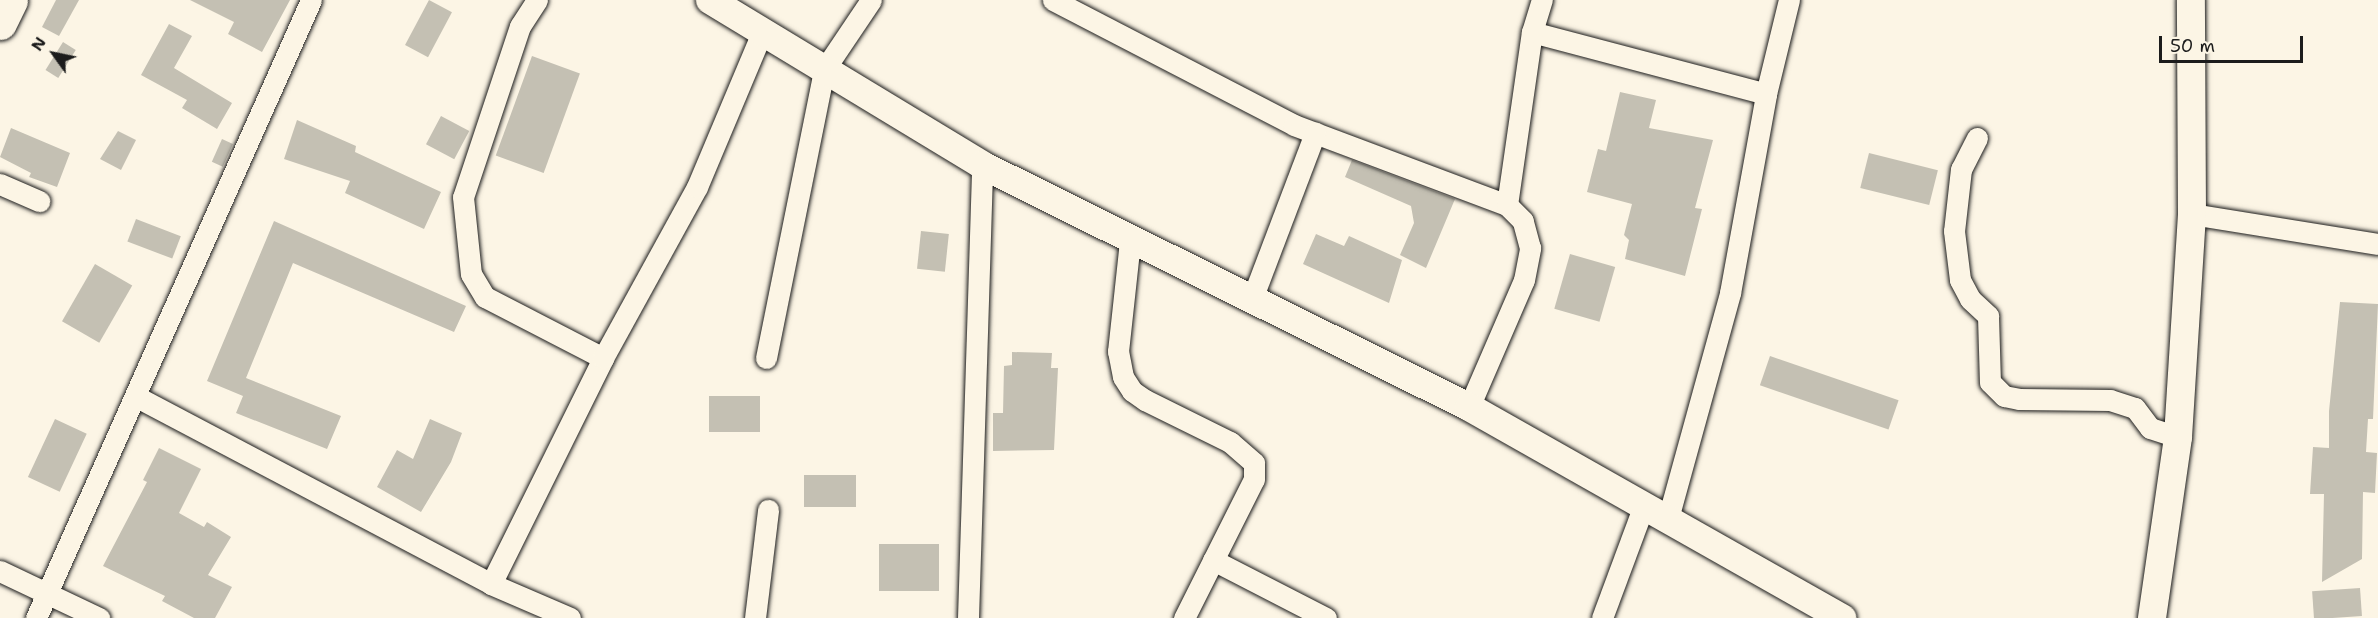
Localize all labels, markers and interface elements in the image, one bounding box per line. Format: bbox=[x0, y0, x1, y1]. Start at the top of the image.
north arrow bbox=[24, 24, 84, 84]
scale bar bbox=[2162, 24, 2306, 62]
text: N bbox=[26, 33, 51, 55]
text: 50 m bbox=[2170, 34, 2215, 58]

